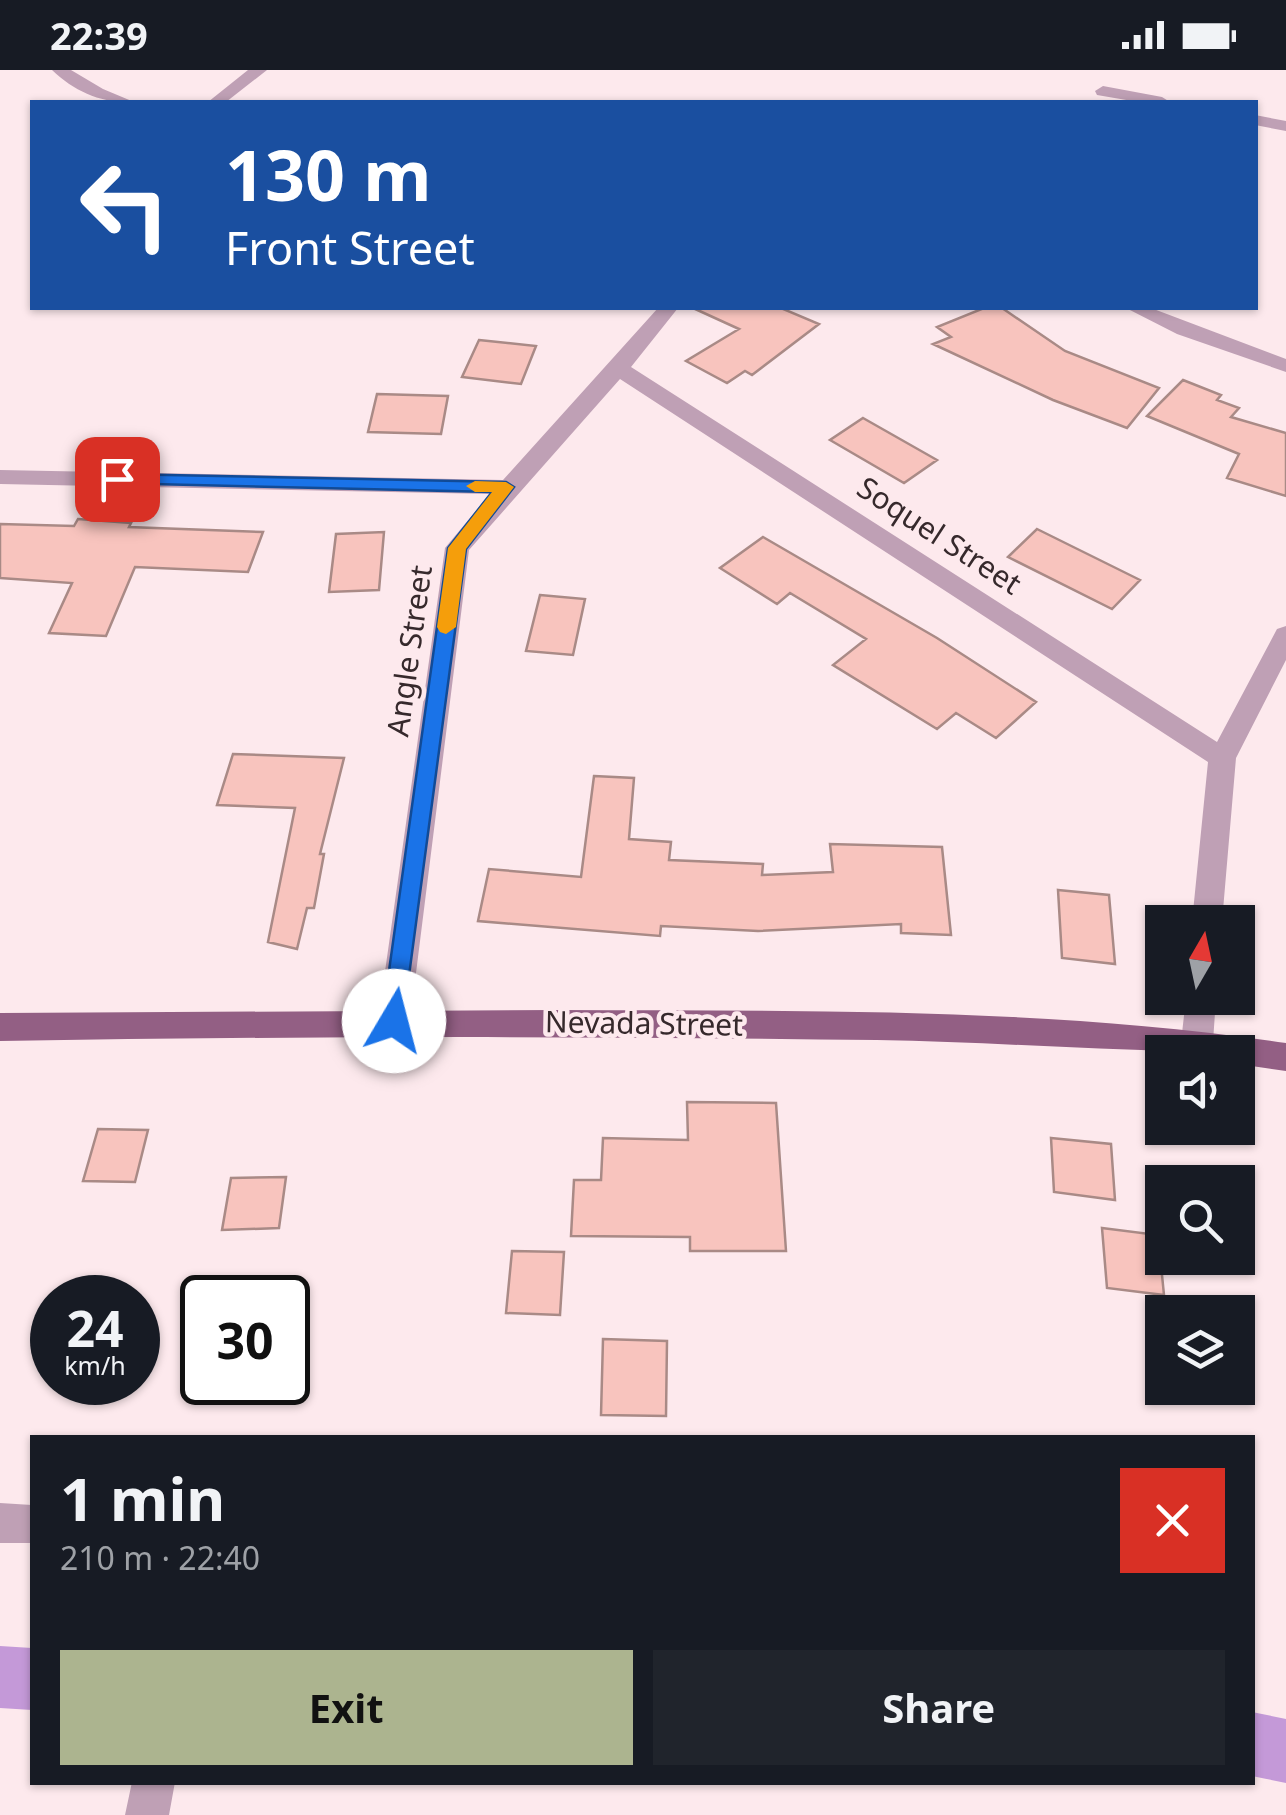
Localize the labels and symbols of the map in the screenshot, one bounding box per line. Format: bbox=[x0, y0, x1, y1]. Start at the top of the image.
pin bbox=[75, 437, 160, 522]
street label: Soquel Street bbox=[850, 466, 1030, 603]
street label: Angle Street bbox=[376, 562, 441, 739]
north arrow bbox=[1145, 905, 1255, 1015]
position arrow bbox=[342, 969, 446, 1073]
street label: Nevada Street bbox=[545, 1000, 744, 1045]
speed limit sign: 30 bbox=[180, 1275, 310, 1405]

